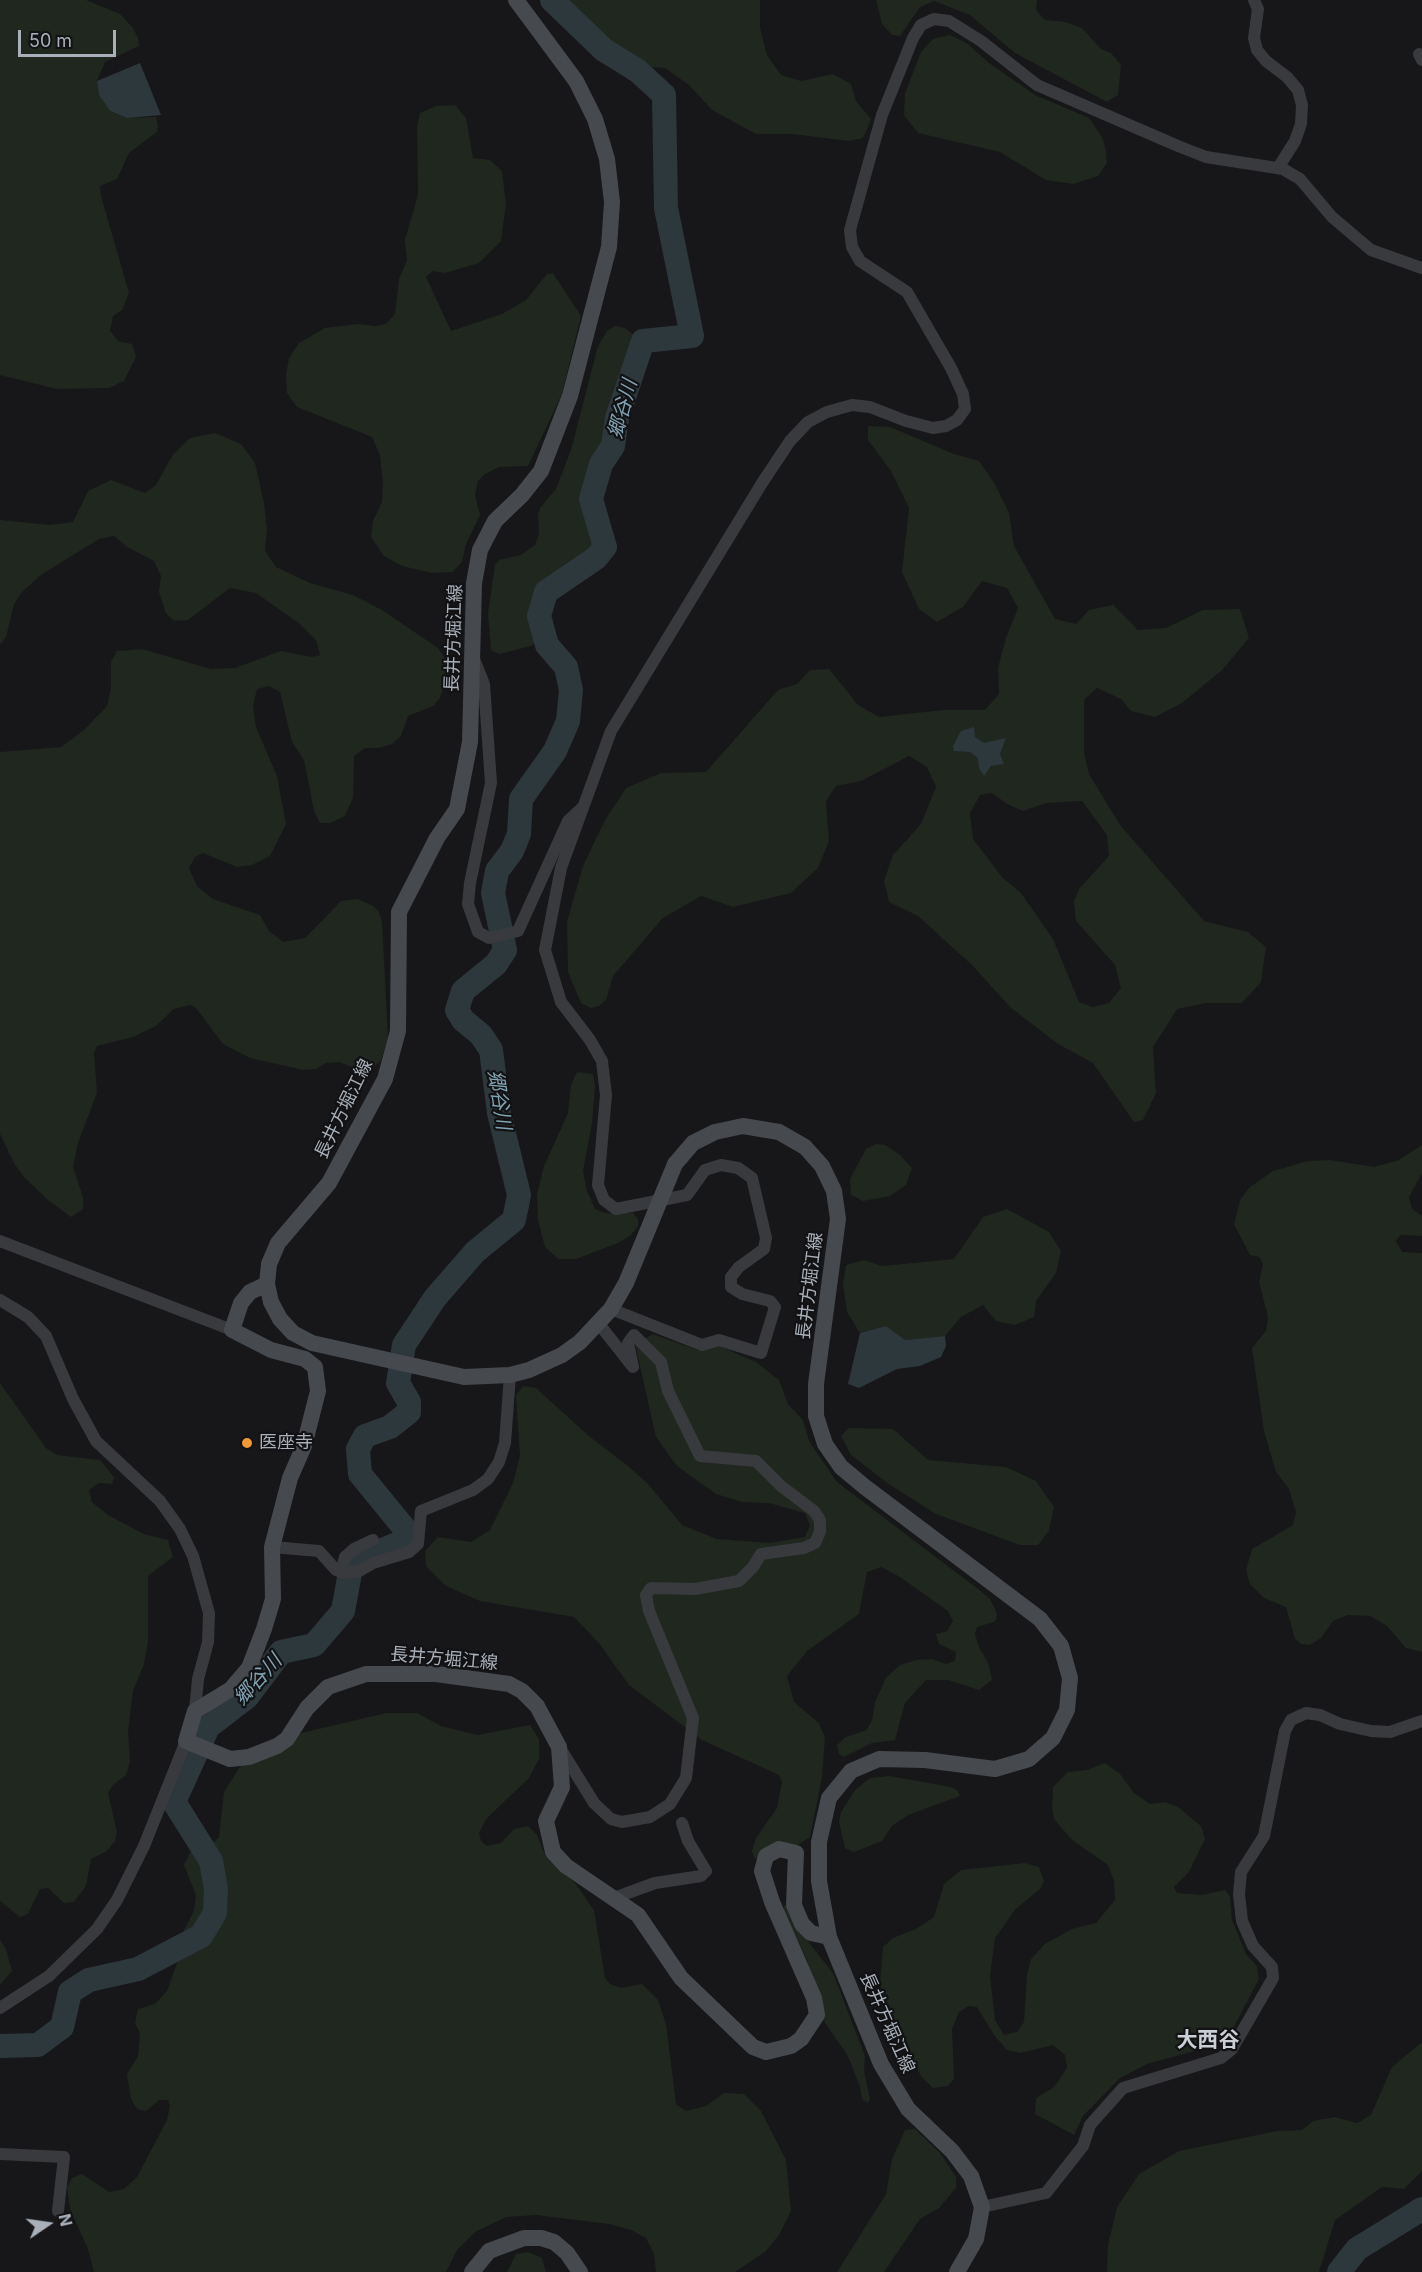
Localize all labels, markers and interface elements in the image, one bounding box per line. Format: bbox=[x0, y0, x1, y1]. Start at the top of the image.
scale bar bbox=[21, 18, 118, 56]
text: 50 m bbox=[29, 30, 72, 51]
water label: 郷谷川 bbox=[604, 377, 642, 441]
street label: 長井方堀江線 bbox=[441, 584, 467, 692]
street label: 長井方堀江線 bbox=[311, 1056, 377, 1162]
water label: 郷谷川 bbox=[482, 1068, 516, 1132]
street label: 長井方堀江線 bbox=[793, 1231, 827, 1341]
place label: 医座寺 bbox=[259, 1432, 313, 1454]
marker: 医座寺 bbox=[240, 1436, 254, 1450]
street label: 長井方堀江線 bbox=[389, 1644, 499, 1674]
water label: 郷谷川 bbox=[229, 1650, 287, 1710]
street label: 長井方堀江線 bbox=[855, 1969, 919, 2077]
district label: 大西谷 bbox=[1177, 2028, 1239, 2054]
north arrow bbox=[18, 2194, 78, 2254]
text: N bbox=[54, 2212, 77, 2228]

